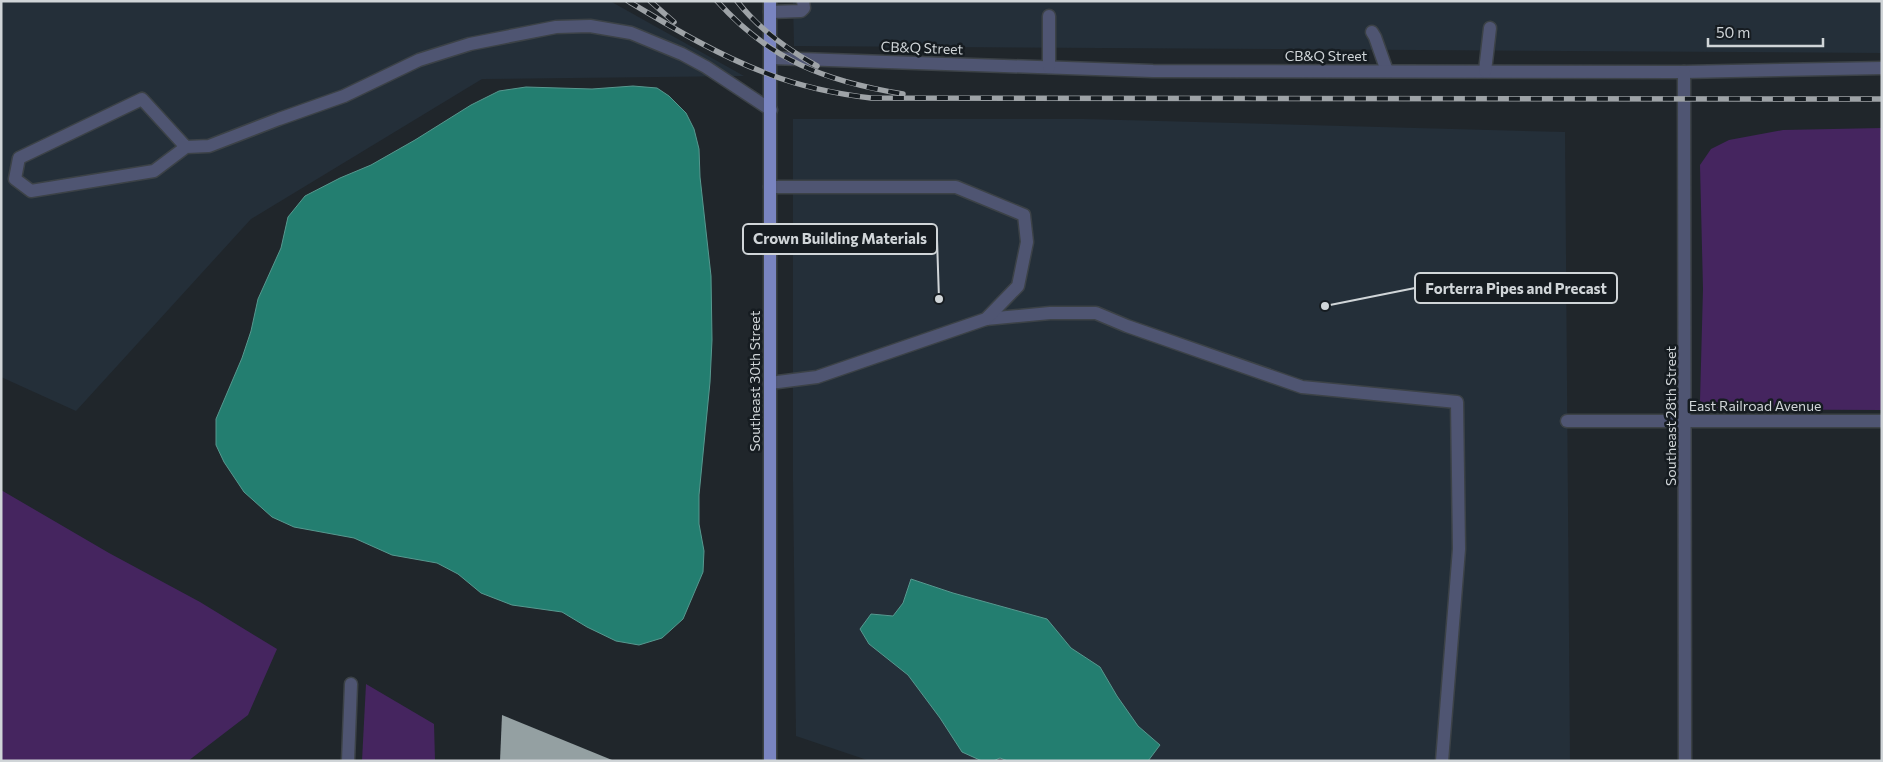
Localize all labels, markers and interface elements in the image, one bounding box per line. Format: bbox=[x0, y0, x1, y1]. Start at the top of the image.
scale bar bbox=[1708, 15, 1823, 47]
text: 50 m bbox=[1716, 23, 1750, 41]
street label: CB&Q Street bbox=[880, 38, 964, 57]
street label: CB&Q Street bbox=[1285, 47, 1368, 64]
callout: Crown Building Materials bbox=[743, 224, 937, 254]
text: Crown Building Materials bbox=[753, 229, 927, 247]
callout: Forterra Pipes and Precast bbox=[1415, 273, 1617, 303]
text: Forterra Pipes and Precast bbox=[1425, 279, 1607, 297]
street label: Southeast 30th Street bbox=[746, 310, 763, 451]
street label: Southeast 28th Street bbox=[1662, 346, 1679, 486]
street label: East Railroad Avenue bbox=[1689, 397, 1821, 414]

